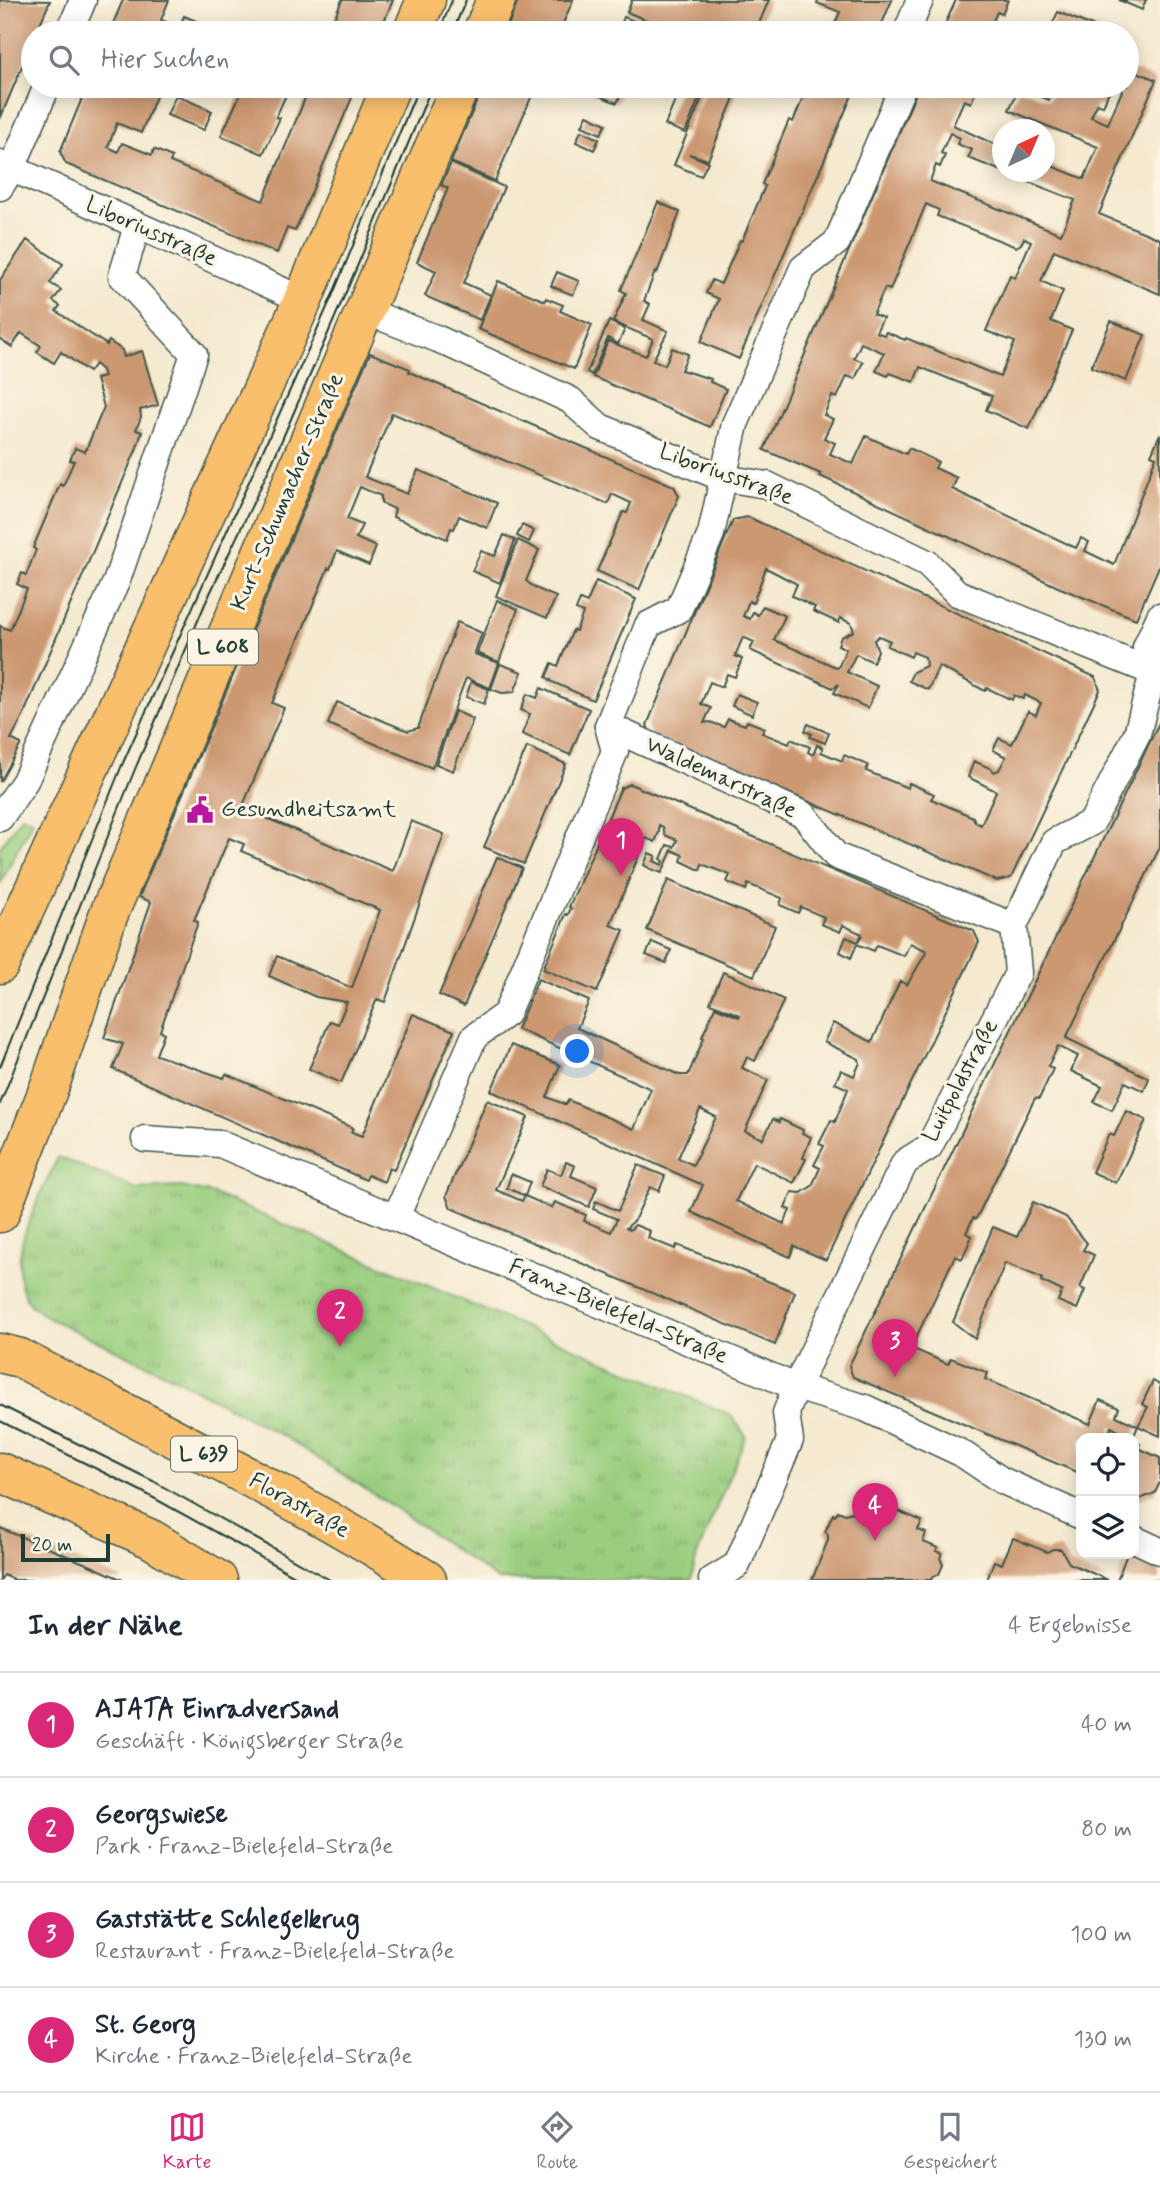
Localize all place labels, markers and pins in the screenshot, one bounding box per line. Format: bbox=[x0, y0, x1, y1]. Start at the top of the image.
public building icon: Gesundheitsamt bbox=[185, 795, 215, 825]
place label: Gesundheitsamt bbox=[221, 795, 397, 825]
pin: 1 bbox=[598, 818, 644, 876]
pin: 2 bbox=[317, 1289, 363, 1347]
pin: 3 bbox=[872, 1319, 918, 1377]
pin: 4 bbox=[852, 1483, 898, 1541]

